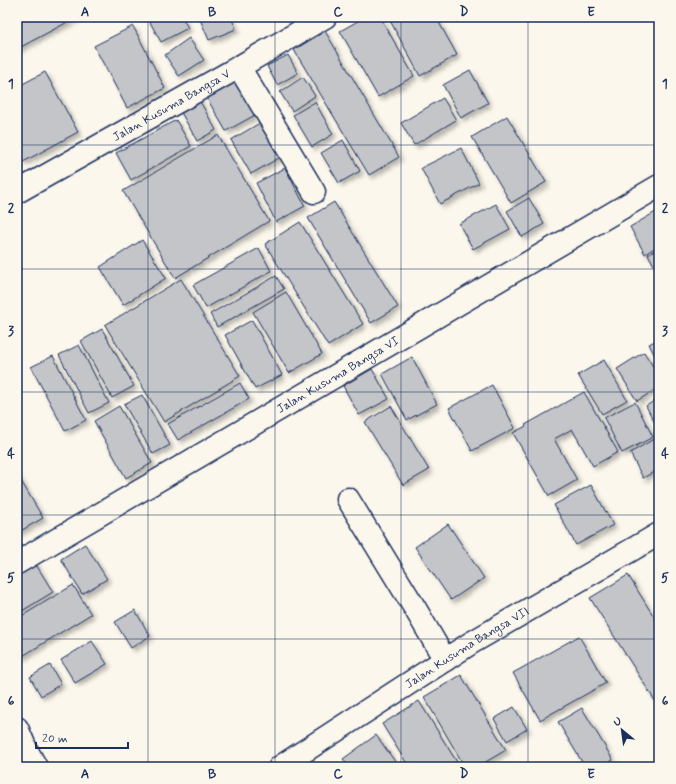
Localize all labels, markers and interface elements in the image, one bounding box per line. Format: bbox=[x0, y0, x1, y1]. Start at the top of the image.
text: A bbox=[81, 4, 89, 21]
text: B bbox=[208, 4, 217, 21]
text: C bbox=[333, 4, 343, 21]
text: D bbox=[460, 4, 469, 21]
text: E bbox=[587, 4, 595, 21]
street label: Jalan Kusuma Bangsa V bbox=[110, 66, 234, 146]
text: 1 bbox=[8, 76, 14, 93]
text: 1 bbox=[662, 76, 668, 93]
text: 2 bbox=[8, 200, 15, 217]
text: 2 bbox=[662, 200, 669, 217]
text: 3 bbox=[8, 323, 14, 340]
text: 3 bbox=[662, 323, 668, 340]
street label: Jalan Kusuma Bangsa VI bbox=[274, 333, 402, 418]
text: 4 bbox=[7, 446, 15, 463]
text: 4 bbox=[661, 446, 669, 463]
text: 5 bbox=[7, 570, 15, 587]
text: 5 bbox=[661, 570, 669, 587]
street label: Jalan Kusuma Bangsa VII bbox=[402, 604, 532, 693]
text: 6 bbox=[8, 693, 15, 710]
text: 6 bbox=[662, 693, 669, 710]
north arrow bbox=[602, 710, 642, 750]
text: U bbox=[611, 714, 624, 730]
scale bar bbox=[36, 724, 128, 750]
text: 20 m bbox=[42, 731, 68, 747]
text: A bbox=[81, 766, 89, 783]
text: B bbox=[208, 766, 217, 783]
text: C bbox=[333, 766, 343, 783]
text: D bbox=[460, 766, 469, 783]
text: E bbox=[587, 766, 595, 783]

